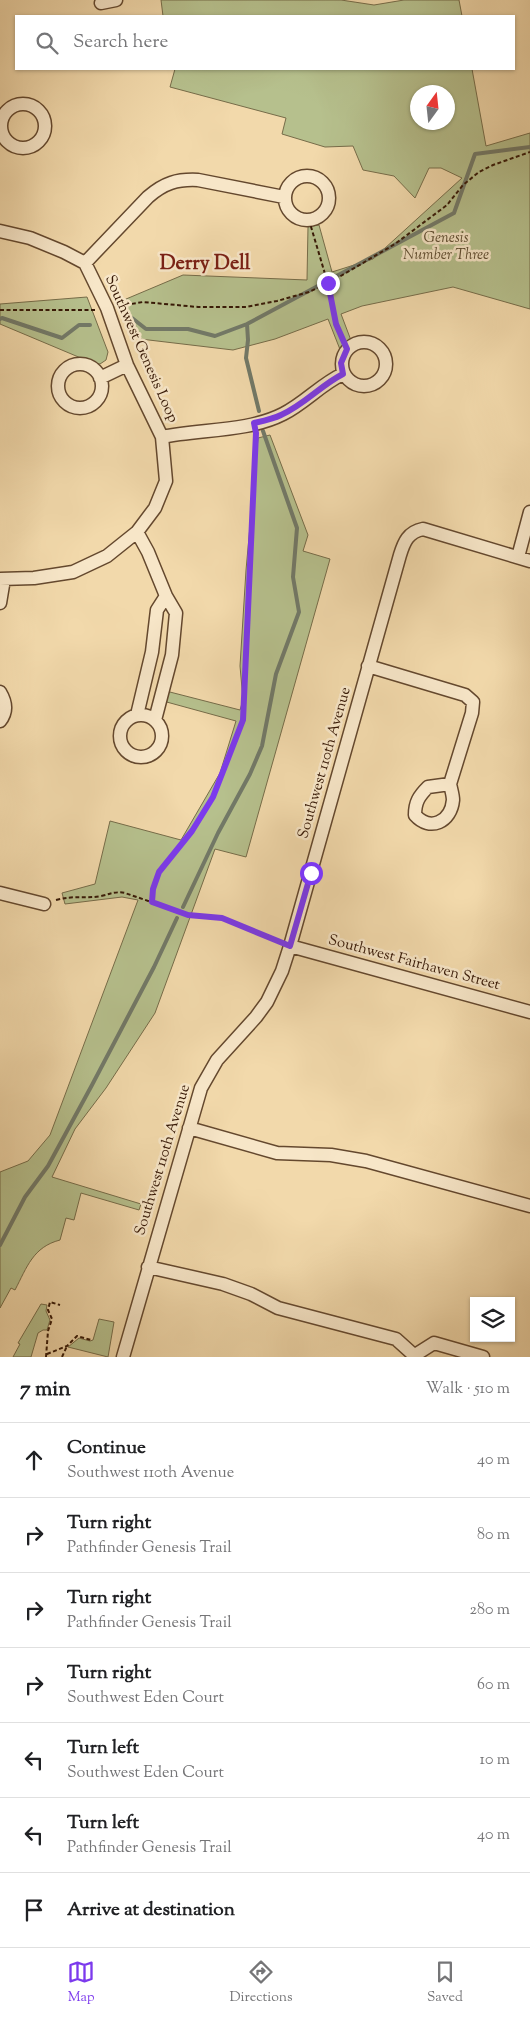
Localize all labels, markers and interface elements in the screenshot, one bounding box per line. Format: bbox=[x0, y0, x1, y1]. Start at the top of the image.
search box bbox=[15, 15, 515, 70]
icon: search bbox=[33, 29, 61, 57]
text: Search here bbox=[73, 29, 168, 56]
north arrow bbox=[410, 85, 455, 130]
park label: Genesis Number Three bbox=[403, 228, 489, 266]
district label: Derry Dell bbox=[160, 250, 251, 279]
street label: Southwest Genesis Loop bbox=[99, 272, 183, 426]
route end bbox=[317, 272, 340, 295]
street label: Southwest 110th Avenue bbox=[293, 685, 357, 841]
route start bbox=[300, 862, 323, 885]
street label: Southwest Fairhaven Street bbox=[326, 930, 502, 996]
street label: Southwest 110th Avenue bbox=[130, 1082, 196, 1238]
map controls bbox=[470, 1297, 515, 1342]
button: layers bbox=[470, 1297, 515, 1342]
text: 7 min bbox=[20, 1375, 71, 1405]
text: Walk · 510 m bbox=[426, 1378, 510, 1401]
text: Continue bbox=[67, 1435, 146, 1462]
icon: ahead bbox=[20, 1446, 48, 1474]
text: 40 m bbox=[477, 1449, 510, 1472]
text: Southwest 110th Avenue bbox=[67, 1462, 234, 1485]
text: Turn right bbox=[67, 1510, 151, 1537]
icon: right bbox=[20, 1521, 48, 1549]
text: 80 m bbox=[477, 1524, 510, 1547]
text: Pathfinder Genesis Trail bbox=[67, 1537, 232, 1560]
text: Turn right bbox=[67, 1585, 151, 1612]
icon: right bbox=[20, 1596, 48, 1624]
text: 280 m bbox=[469, 1599, 510, 1622]
text: Pathfinder Genesis Trail bbox=[67, 1612, 232, 1635]
text: Turn right bbox=[67, 1660, 151, 1687]
icon: right bbox=[20, 1671, 48, 1699]
text: 60 m bbox=[477, 1674, 510, 1697]
text: Southwest Eden Court bbox=[67, 1687, 224, 1710]
text: Turn left bbox=[67, 1735, 139, 1762]
icon: left bbox=[20, 1746, 48, 1774]
text: 10 m bbox=[480, 1749, 510, 1772]
text: Southwest Eden Court bbox=[67, 1762, 224, 1785]
text: Turn left bbox=[67, 1810, 139, 1837]
icon: left bbox=[20, 1821, 48, 1849]
text: 40 m bbox=[477, 1824, 510, 1847]
text: Pathfinder Genesis Trail bbox=[67, 1837, 232, 1860]
icon: arrive bbox=[20, 1896, 48, 1924]
text: Arrive at destination bbox=[67, 1897, 235, 1924]
tab: Map bbox=[67, 1958, 95, 2008]
tab: Directions bbox=[229, 1958, 293, 2008]
tab: Saved bbox=[427, 1958, 463, 2008]

